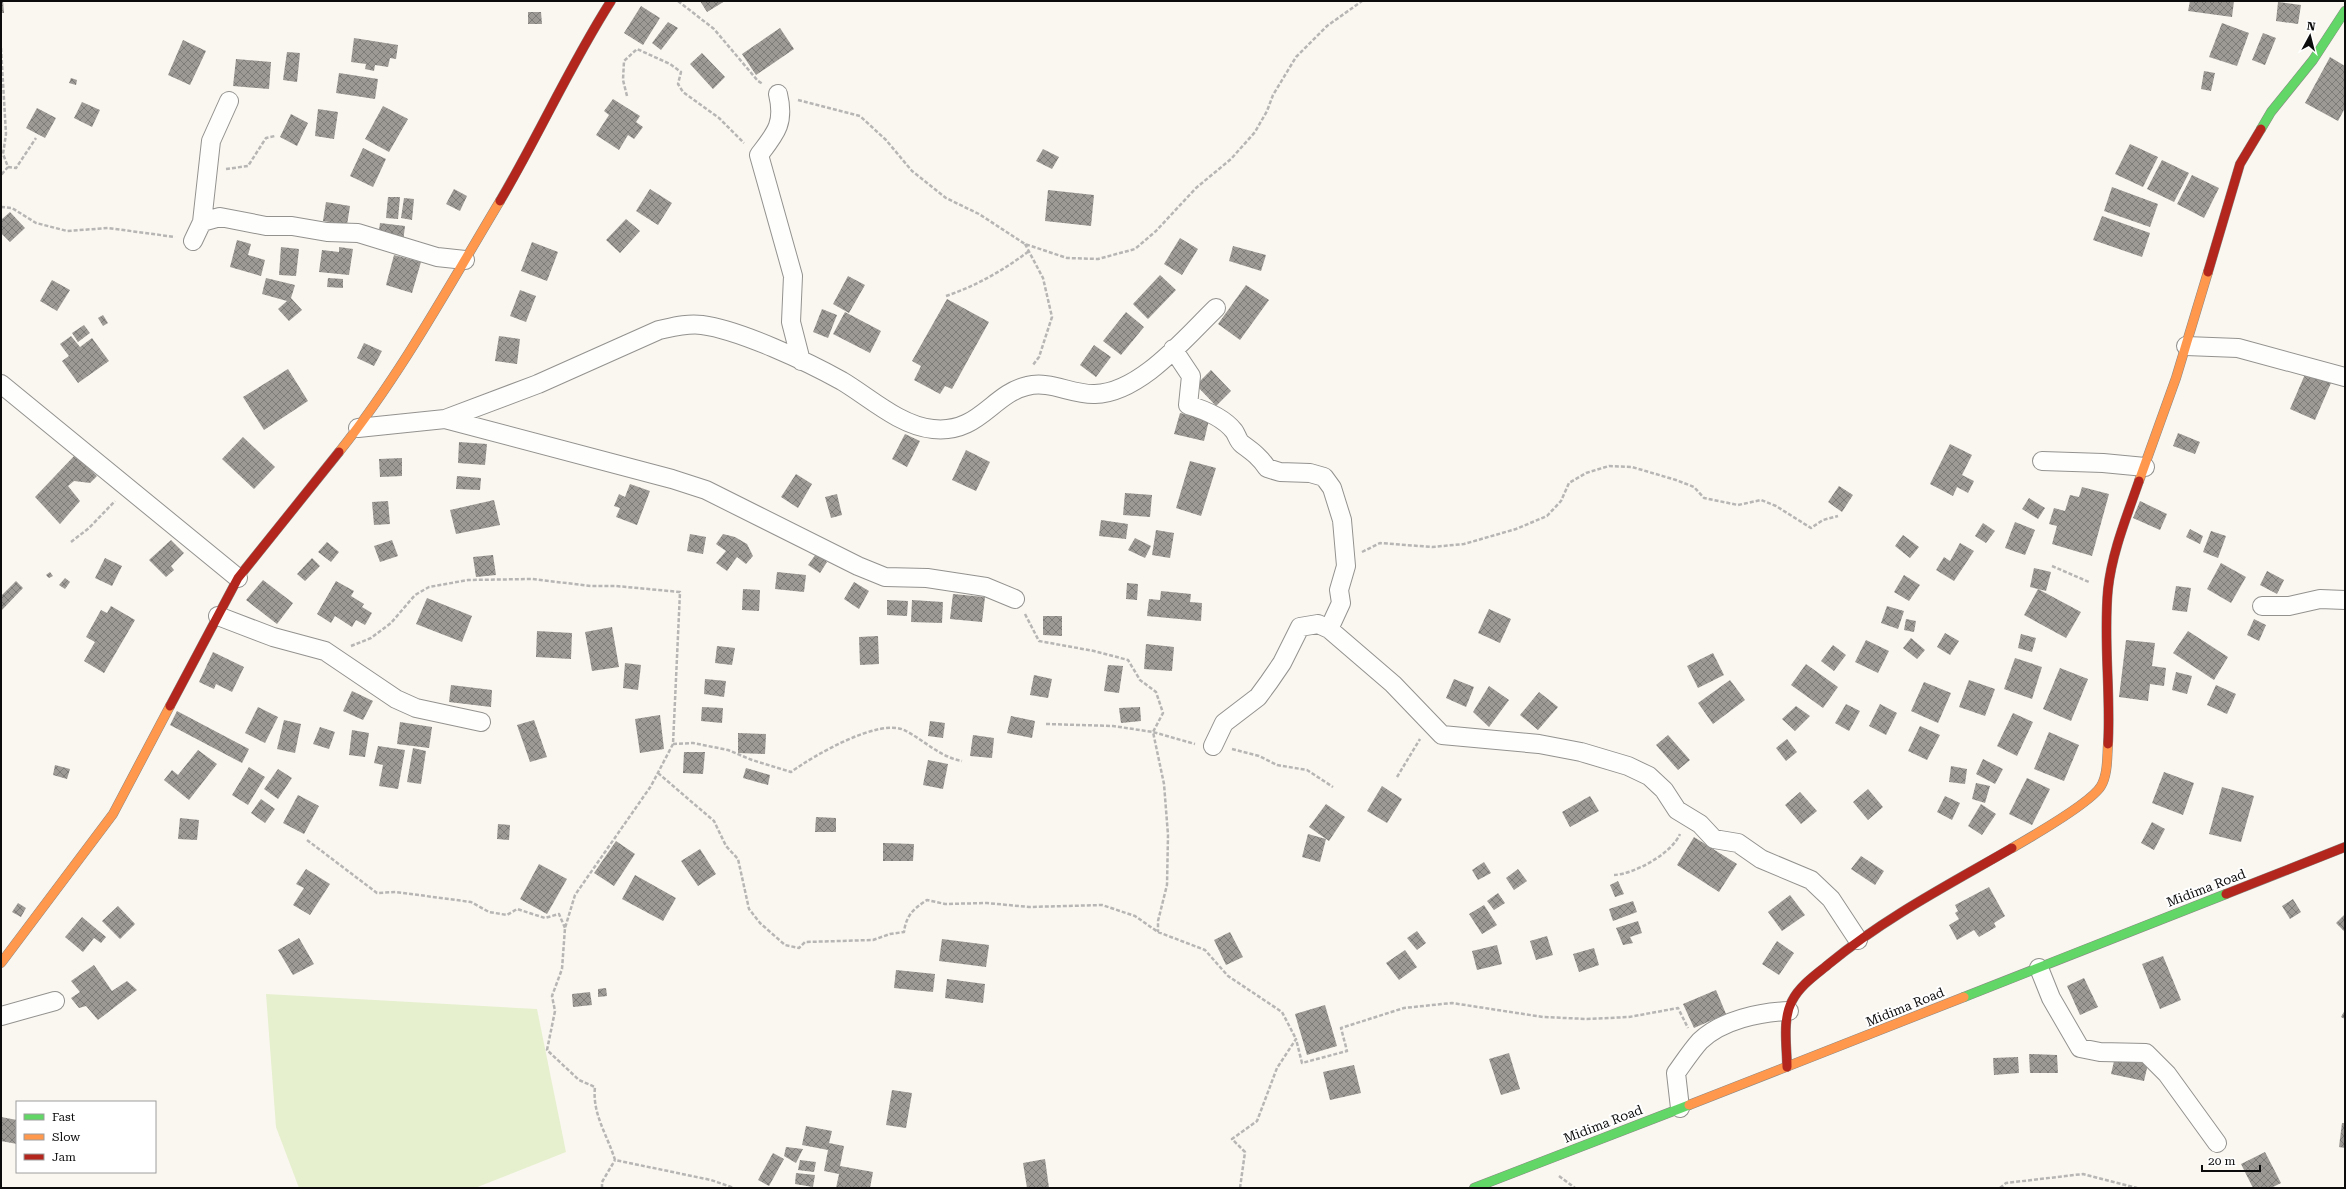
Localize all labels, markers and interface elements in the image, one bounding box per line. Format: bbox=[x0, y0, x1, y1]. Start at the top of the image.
north arrow bbox=[2290, 16, 2330, 56]
text: N bbox=[2306, 20, 2317, 34]
street label: Midima Road bbox=[2164, 866, 2248, 910]
street label: Midima Road bbox=[1864, 984, 1947, 1030]
legend bbox=[16, 1101, 156, 1173]
street label: Midima Road bbox=[1561, 1102, 1645, 1146]
text: Fast bbox=[52, 1110, 76, 1124]
text: Slow bbox=[52, 1130, 80, 1144]
scale bar bbox=[2202, 1147, 2260, 1173]
text: Jam bbox=[52, 1150, 76, 1164]
text: 20 m bbox=[2208, 1154, 2235, 1168]

